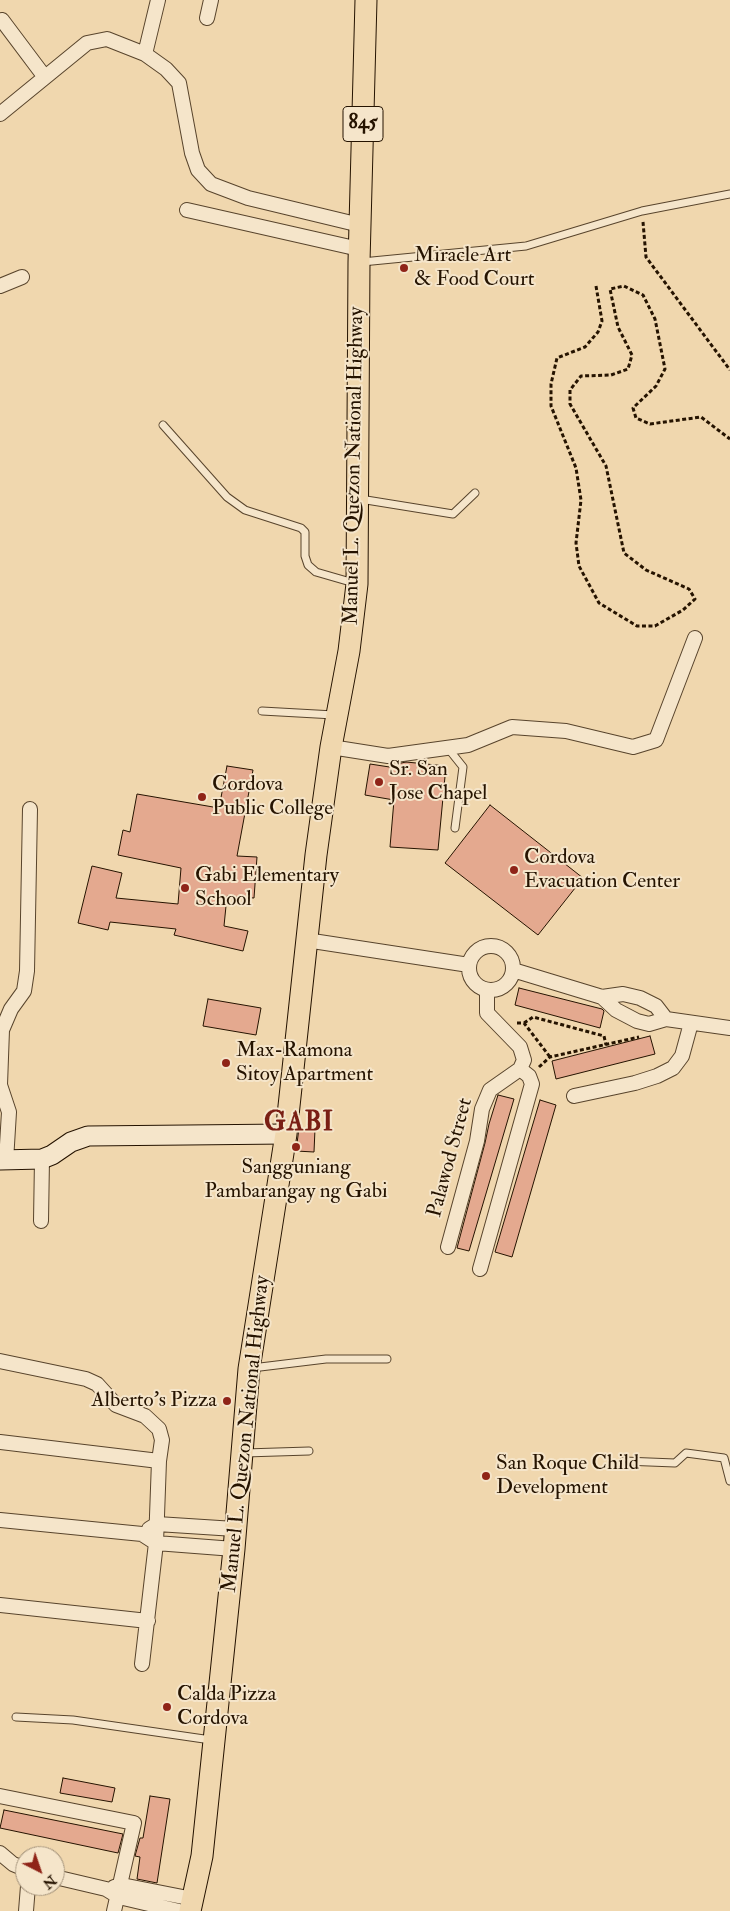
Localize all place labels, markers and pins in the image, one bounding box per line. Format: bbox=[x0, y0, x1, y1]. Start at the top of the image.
place label: Miracle Art & Food Court bbox=[414, 243, 535, 293]
marker: Miracle Art & Food Court bbox=[398, 262, 410, 274]
place label: Sr. San Jose Chapel bbox=[389, 757, 487, 807]
place label: Cordova Public College bbox=[212, 772, 333, 822]
marker: Sr. San Jose Chapel bbox=[373, 776, 385, 788]
marker: Cordova Public College bbox=[196, 791, 208, 803]
place label: Cordova Evacuation Center bbox=[524, 845, 680, 895]
place label: Gabi Elementary School bbox=[195, 863, 339, 913]
marker: Cordova Evacuation Center bbox=[508, 864, 520, 876]
marker: Gabi Elementary School bbox=[179, 882, 191, 894]
place label: Max-Ramona Sitoy Apartment bbox=[236, 1038, 373, 1088]
marker: Max-Ramona Sitoy Apartment bbox=[220, 1057, 232, 1069]
marker: Sangguniang Pambarangay ng Gabi bbox=[290, 1141, 302, 1153]
place label: Sangguniang Pambarangay ng Gabi bbox=[205, 1155, 387, 1205]
place label: Alberto's Pizza bbox=[91, 1388, 217, 1414]
marker: Alberto's Pizza bbox=[221, 1395, 233, 1407]
place label: San Roque Child Development bbox=[496, 1451, 639, 1501]
marker: San Roque Child Development bbox=[480, 1470, 492, 1482]
place label: Calda Pizza Cordova bbox=[177, 1682, 276, 1732]
marker: Calda Pizza Cordova bbox=[161, 1701, 173, 1713]

